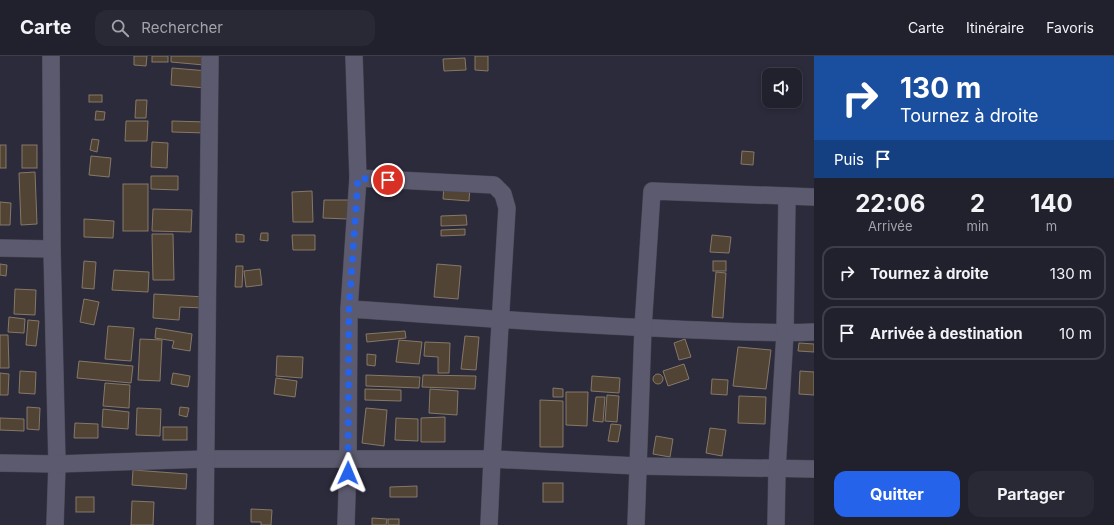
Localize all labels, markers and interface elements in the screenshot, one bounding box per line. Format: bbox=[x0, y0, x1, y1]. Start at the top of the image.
search box bbox=[95, 10, 375, 46]
text: Carte bbox=[20, 16, 71, 39]
icon: search bbox=[109, 17, 131, 39]
text: Rechercher bbox=[141, 18, 223, 37]
text: Carte bbox=[908, 19, 944, 36]
text: Itinéraire bbox=[966, 19, 1024, 36]
text: Favoris bbox=[1046, 19, 1094, 36]
map controls bbox=[762, 68, 802, 108]
button: sound bbox=[762, 68, 802, 108]
text: 130 m bbox=[900, 71, 981, 105]
icon: right bbox=[834, 72, 886, 124]
text: Tournez à droite bbox=[900, 105, 1039, 126]
icon: arrive bbox=[872, 148, 894, 170]
text: Puis bbox=[834, 150, 864, 169]
pin bbox=[371, 163, 405, 197]
icon: arrive bbox=[377, 169, 399, 191]
text: 22:06 bbox=[855, 189, 925, 218]
text: 2 bbox=[970, 189, 985, 218]
text: 140 bbox=[1030, 189, 1073, 218]
text: Arrivée bbox=[868, 218, 913, 234]
text: min bbox=[967, 218, 989, 234]
text: m bbox=[1046, 218, 1057, 234]
icon: right bbox=[836, 262, 858, 284]
text: Tournez à droite bbox=[870, 264, 989, 283]
text: 130 m bbox=[1050, 264, 1092, 283]
icon: arrive bbox=[836, 322, 858, 344]
text: Arrivée à destination bbox=[870, 324, 1023, 343]
text: 10 m bbox=[1059, 324, 1092, 343]
position arrow bbox=[327, 452, 369, 494]
button: Quitter bbox=[834, 471, 960, 517]
button: Partager bbox=[968, 471, 1094, 517]

